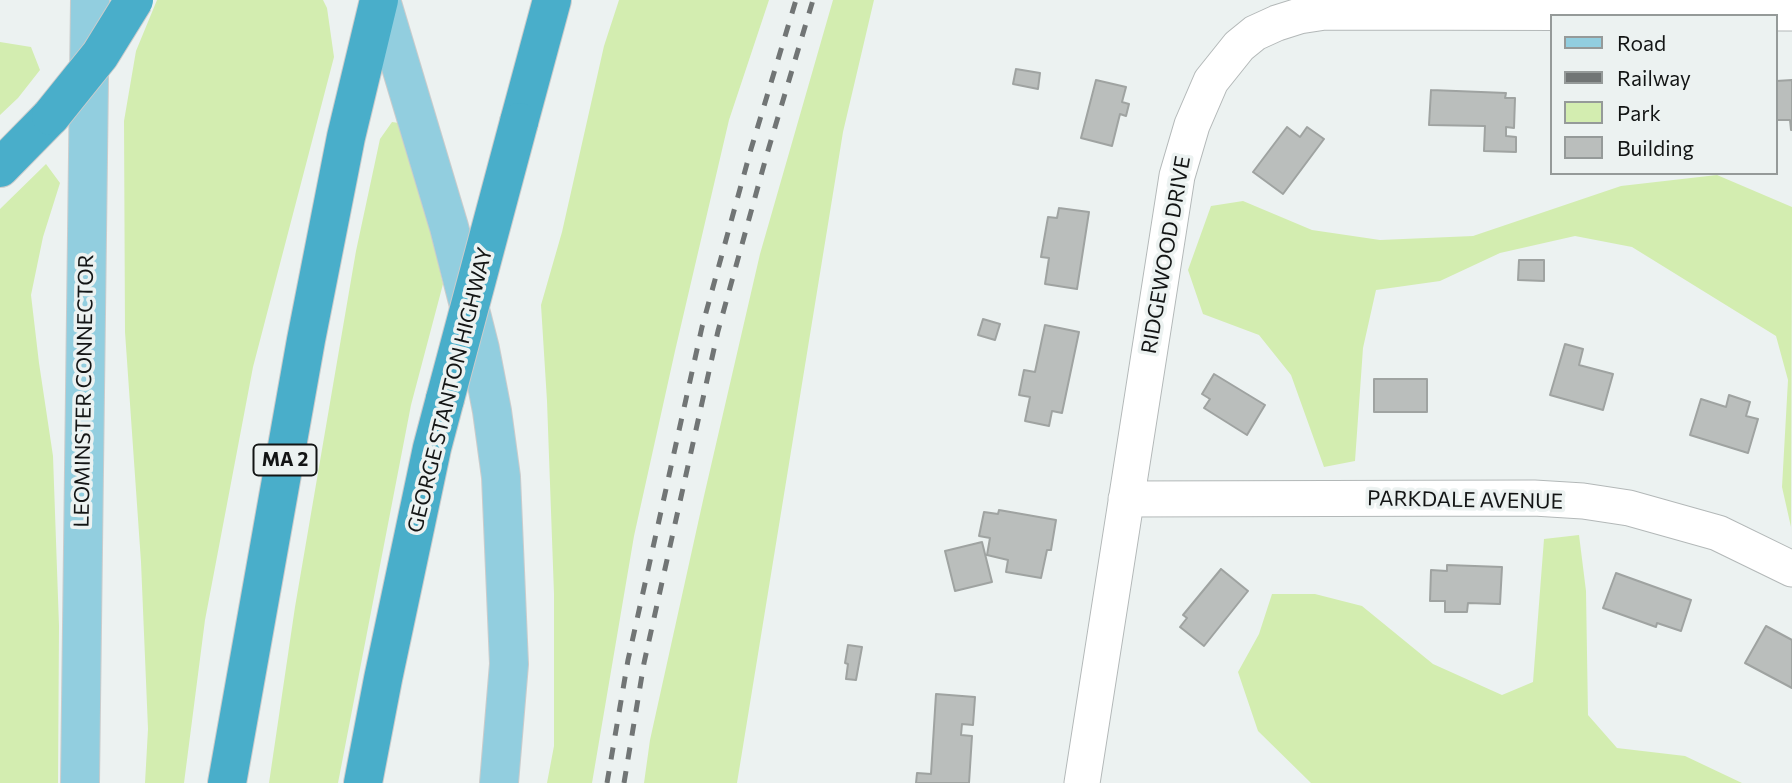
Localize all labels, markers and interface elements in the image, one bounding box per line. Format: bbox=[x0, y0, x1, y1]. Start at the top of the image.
legend bbox=[1550, 14, 1778, 175]
text: Road bbox=[1617, 30, 1666, 55]
text: Railway bbox=[1617, 65, 1691, 90]
text: Park bbox=[1617, 100, 1661, 125]
text: Building bbox=[1617, 135, 1694, 160]
street label: RIDGEWOOD DRIVE bbox=[1136, 154, 1196, 356]
street label: GEORGE STANTON HIGHWAY bbox=[402, 245, 498, 535]
street label: LEOMINSTER CONNECTOR bbox=[69, 254, 99, 528]
road number: MA 2 bbox=[254, 444, 316, 475]
street label: PARKDALE AVENUE bbox=[1367, 486, 1563, 514]

